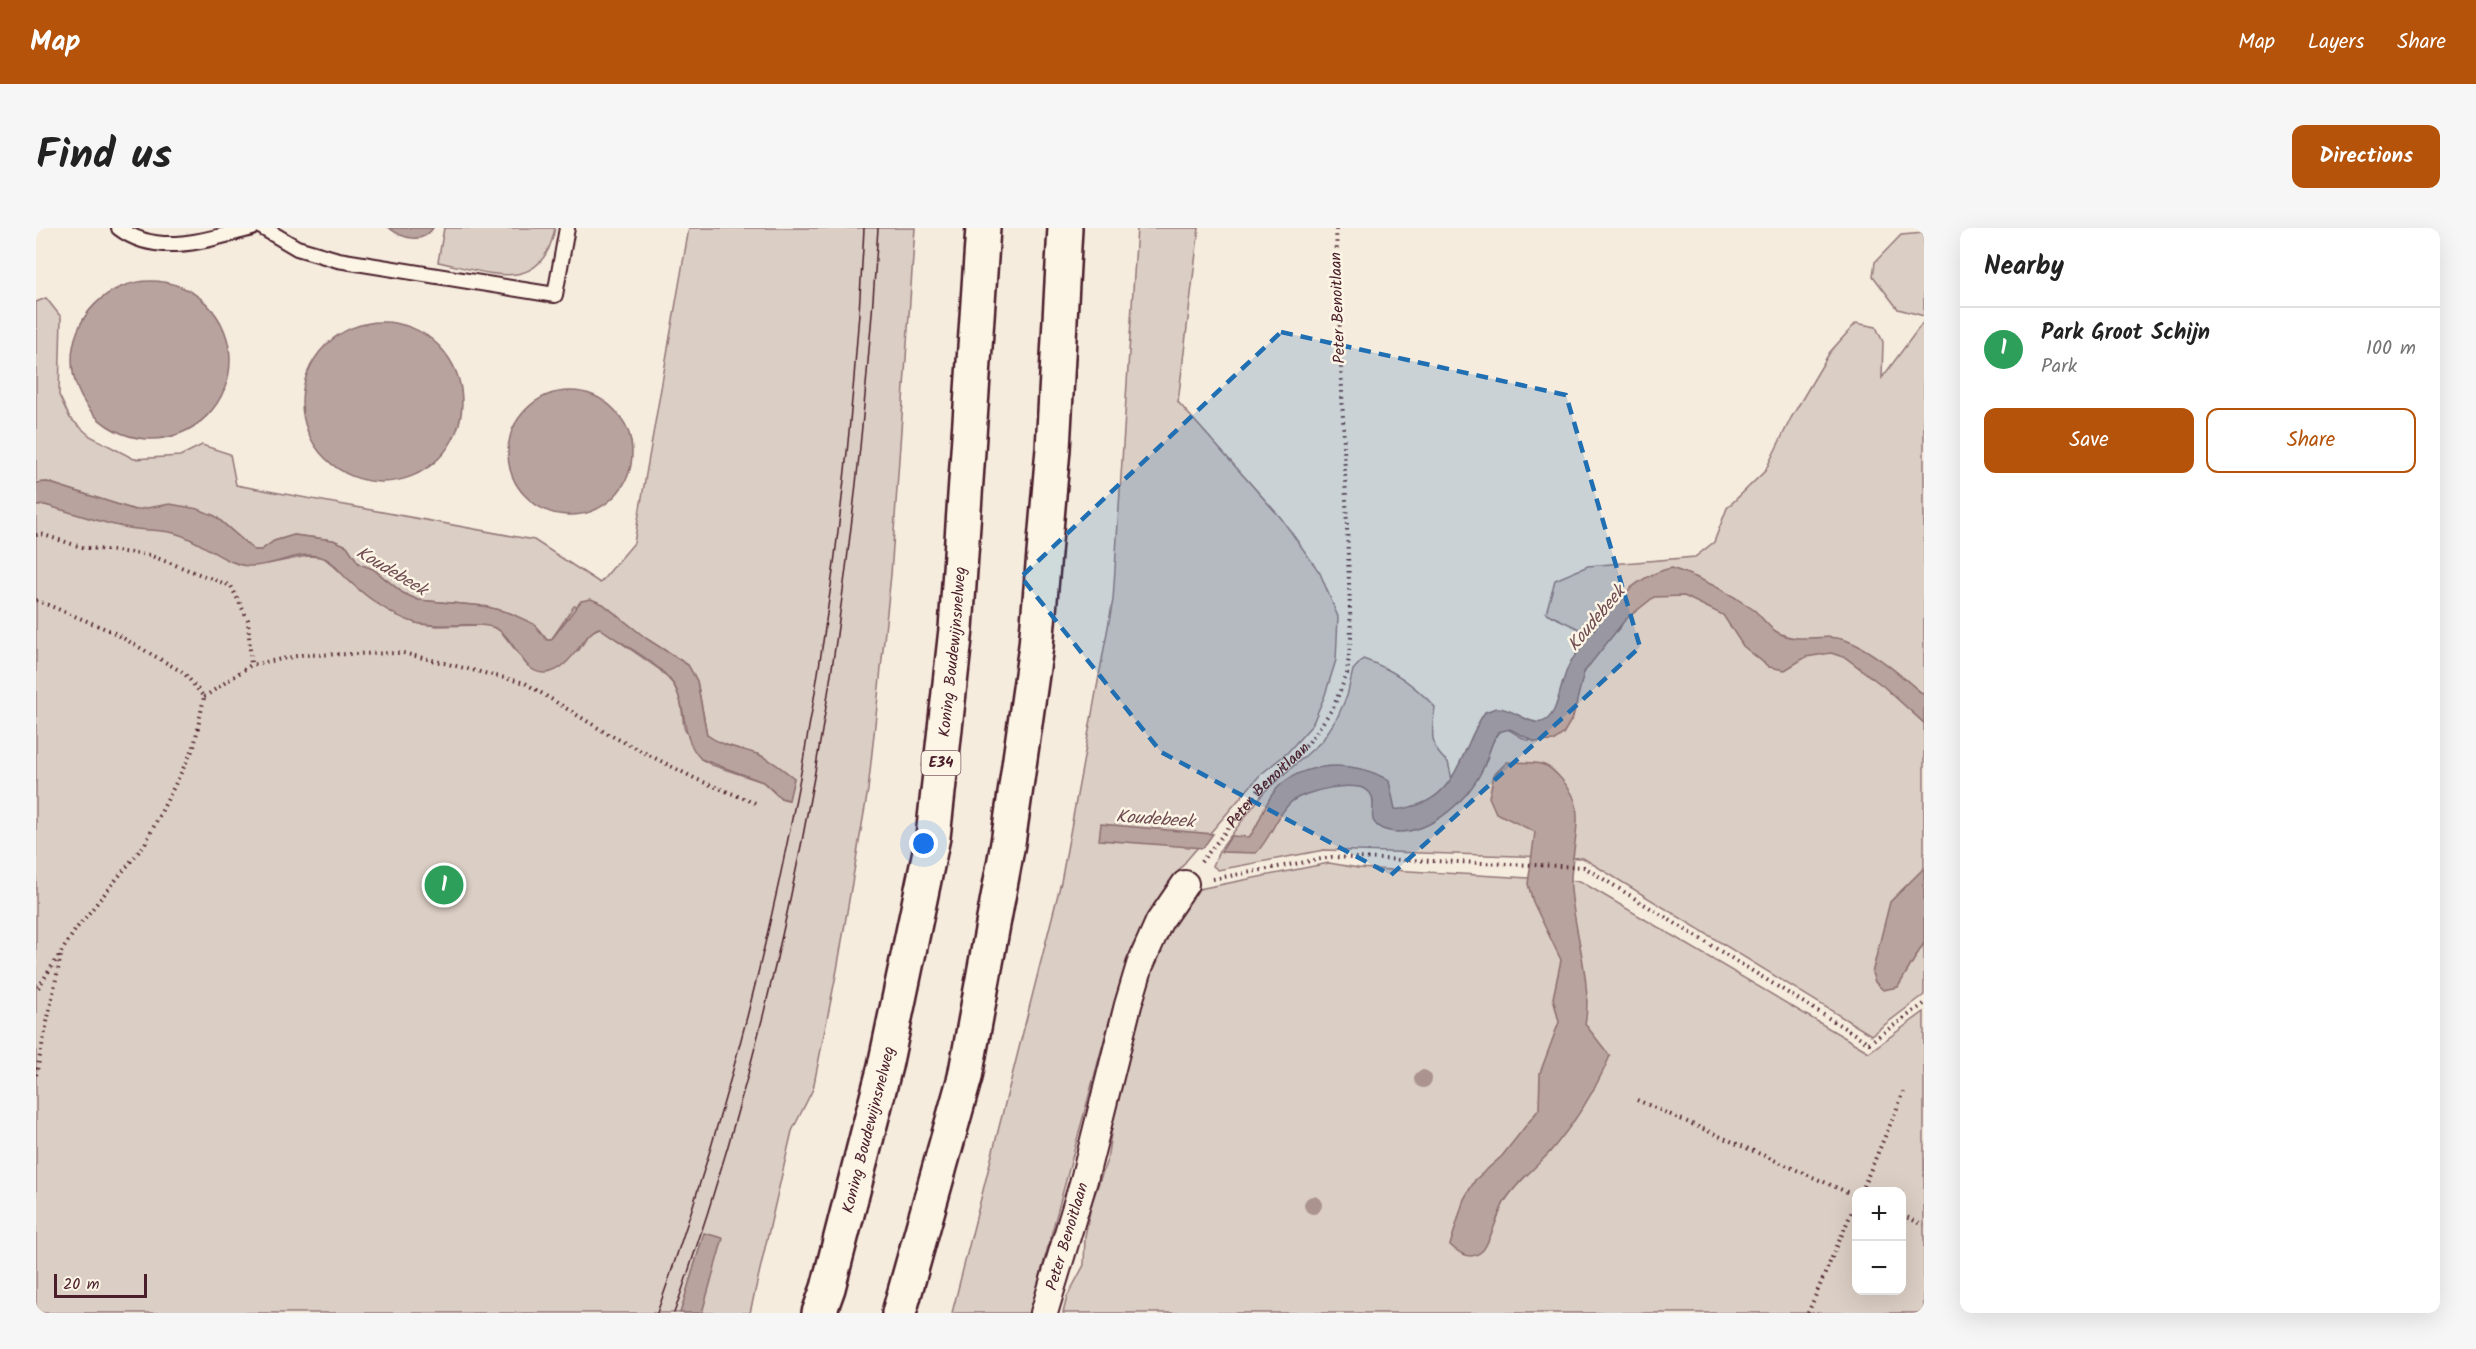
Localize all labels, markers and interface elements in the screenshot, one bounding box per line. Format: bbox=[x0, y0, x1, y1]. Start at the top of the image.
text: Map bbox=[30, 20, 81, 65]
text: Map bbox=[2238, 26, 2275, 59]
text: Layers bbox=[2308, 26, 2364, 59]
text: Share bbox=[2397, 26, 2446, 59]
text: Find us bbox=[36, 123, 172, 190]
button: Directions bbox=[2292, 125, 2440, 188]
text: Nearby bbox=[1984, 246, 2064, 288]
street label: Peter Benoitlaan bbox=[1324, 252, 1352, 364]
text: Park Groot Schijn bbox=[2041, 316, 2210, 351]
text: 1 bbox=[2000, 333, 2007, 365]
text: 100 m bbox=[2366, 333, 2416, 365]
text: Park bbox=[2041, 351, 2077, 383]
button: Save bbox=[1984, 408, 2194, 473]
button: Share bbox=[2206, 408, 2416, 473]
water label: Koudebeek bbox=[350, 539, 434, 606]
street label: Koning Boudewijnsnelweg bbox=[932, 566, 973, 738]
water label: Koudebeek bbox=[1561, 578, 1635, 658]
street label: Peter Benoitlaan bbox=[1220, 736, 1315, 834]
road number: E34 bbox=[922, 751, 960, 775]
water label: Koudebeek bbox=[1115, 803, 1198, 837]
your location bbox=[909, 829, 938, 858]
pin: 1 bbox=[424, 862, 464, 908]
street label: Koning Boudewijnsnelweg bbox=[835, 1044, 901, 1216]
street label: Peter Benoitlaan bbox=[1039, 1179, 1095, 1293]
map controls bbox=[1852, 1187, 1906, 1295]
button: + bbox=[1852, 1187, 1906, 1241]
button: − bbox=[1852, 1241, 1906, 1295]
scale bar bbox=[54, 1271, 147, 1298]
text: 20 m bbox=[63, 1272, 99, 1297]

